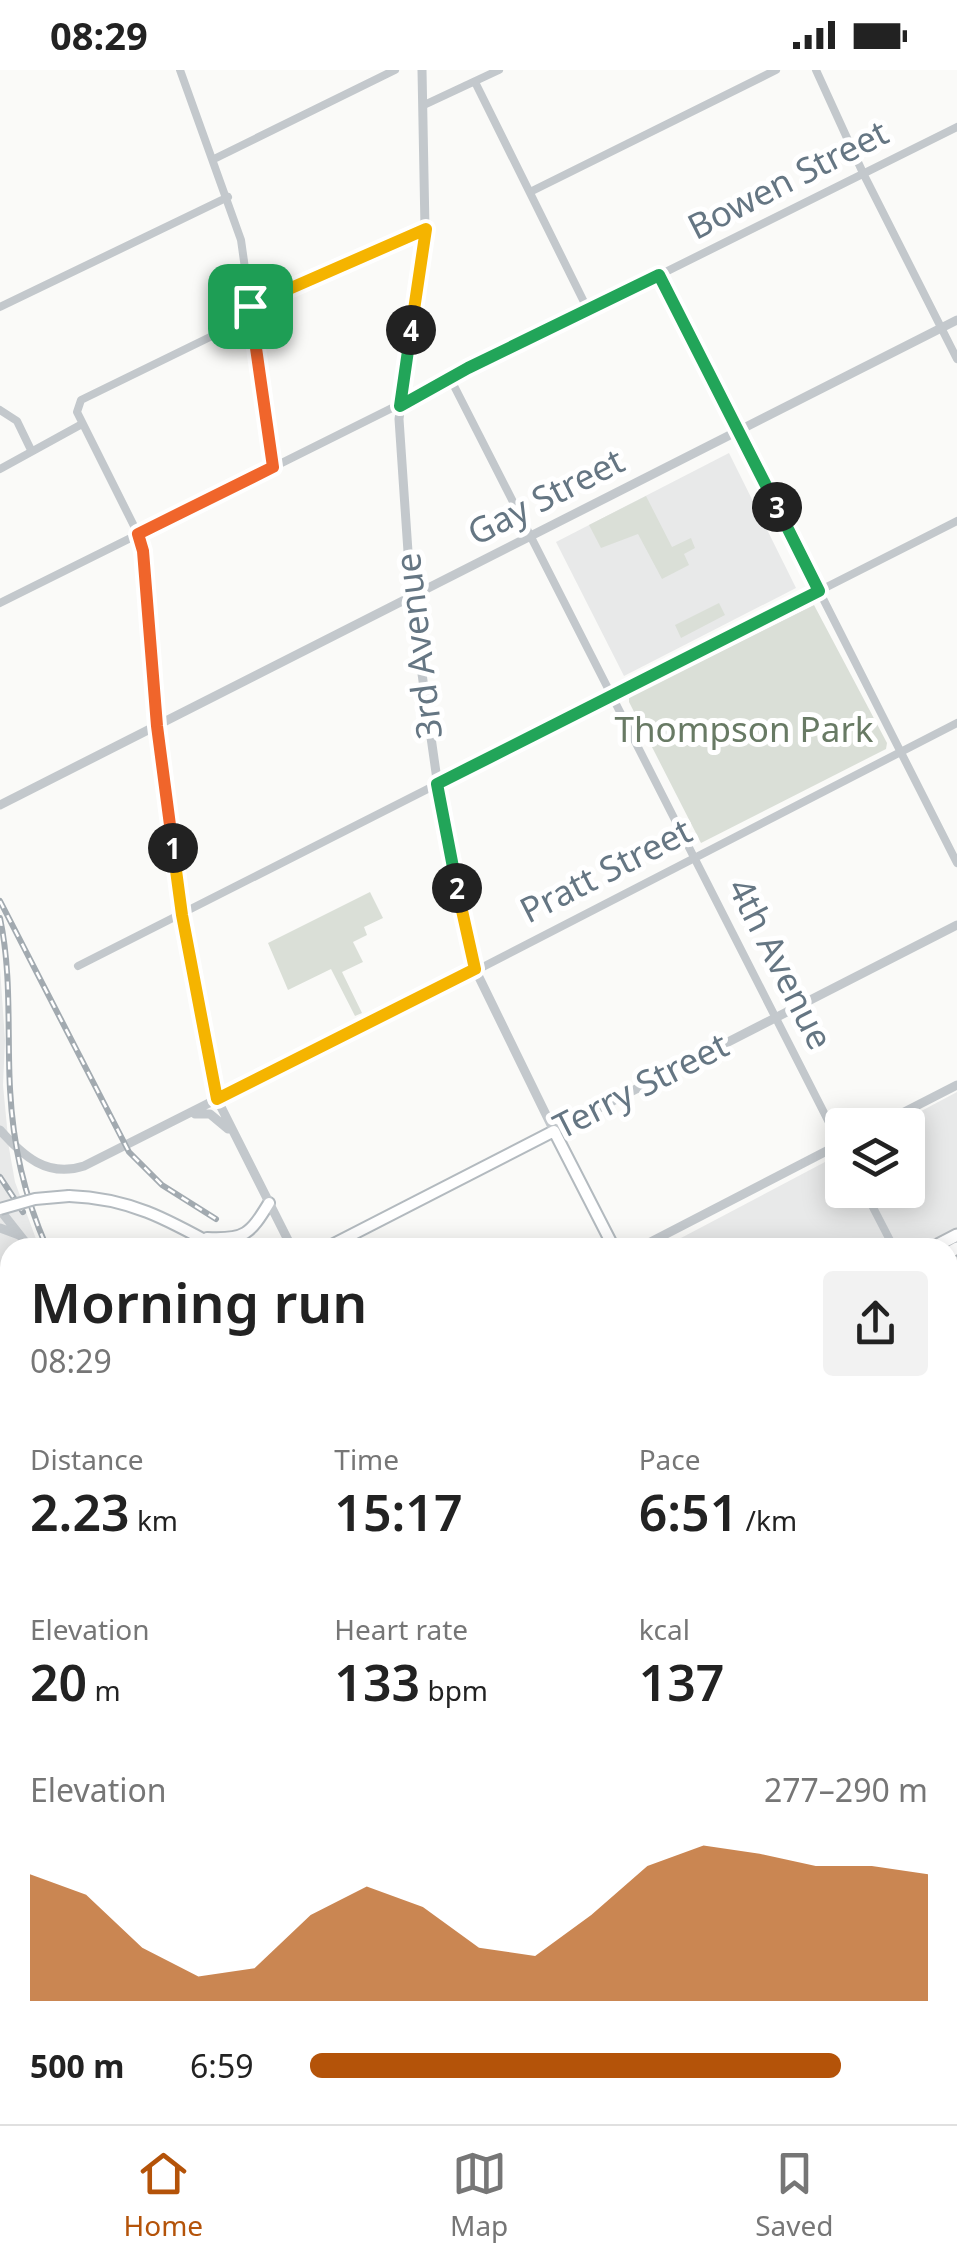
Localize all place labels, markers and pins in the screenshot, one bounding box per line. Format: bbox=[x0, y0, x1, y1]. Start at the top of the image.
pin bbox=[208, 264, 293, 349]
pin: 4 bbox=[386, 305, 436, 355]
pin: 3 bbox=[752, 482, 802, 532]
pin: 1 bbox=[148, 823, 198, 873]
pin: 2 bbox=[432, 863, 482, 913]

